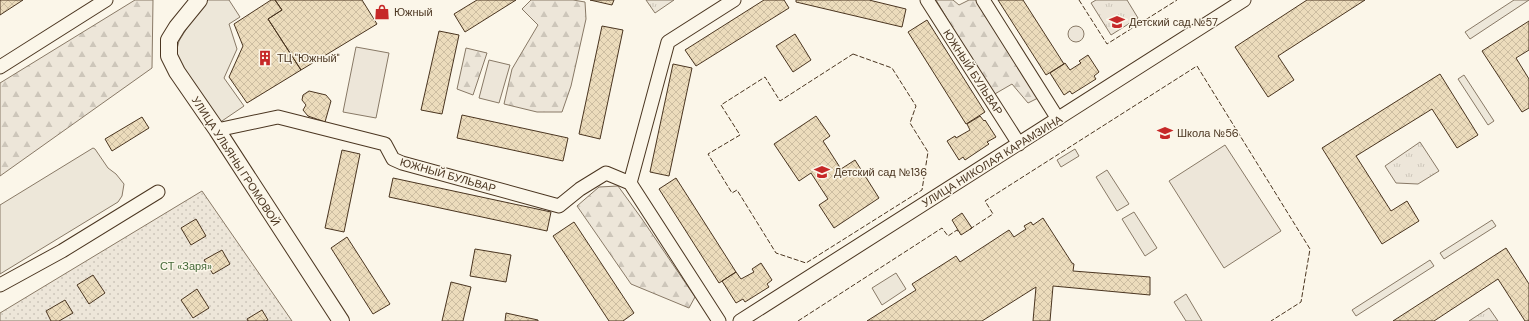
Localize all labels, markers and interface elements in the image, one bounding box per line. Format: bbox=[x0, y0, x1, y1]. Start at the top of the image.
shop icon: Южный bbox=[373, 3, 391, 21]
place label: Южный bbox=[394, 5, 433, 19]
school or university icon: Детский сад №57 bbox=[1108, 13, 1126, 31]
place label: Детский сад №57 bbox=[1129, 15, 1218, 29]
street label: ЮЖНЫЙ БУЛЬВАР bbox=[940, 27, 1006, 117]
building icon: ТЦ "Южный" bbox=[256, 49, 274, 67]
place label: ТЦ "Южный" bbox=[277, 51, 340, 65]
street label: УЛИЦА УЛЬЯНЫ ГРОМОВОЙ bbox=[189, 93, 283, 229]
street label: УЛИЦА НИКОЛАЯ КАРАМЗИНА bbox=[919, 112, 1065, 210]
school or university icon: Школа №56 bbox=[1156, 124, 1174, 142]
place label: Школа №56 bbox=[1177, 126, 1239, 140]
street label: ЮЖНЫЙ БУЛЬВАР bbox=[398, 155, 498, 195]
school or university icon: Детский сад №136 bbox=[813, 163, 831, 181]
place label: Детский сад №136 bbox=[834, 165, 927, 179]
park label: СТ «Заря» bbox=[160, 259, 212, 273]

